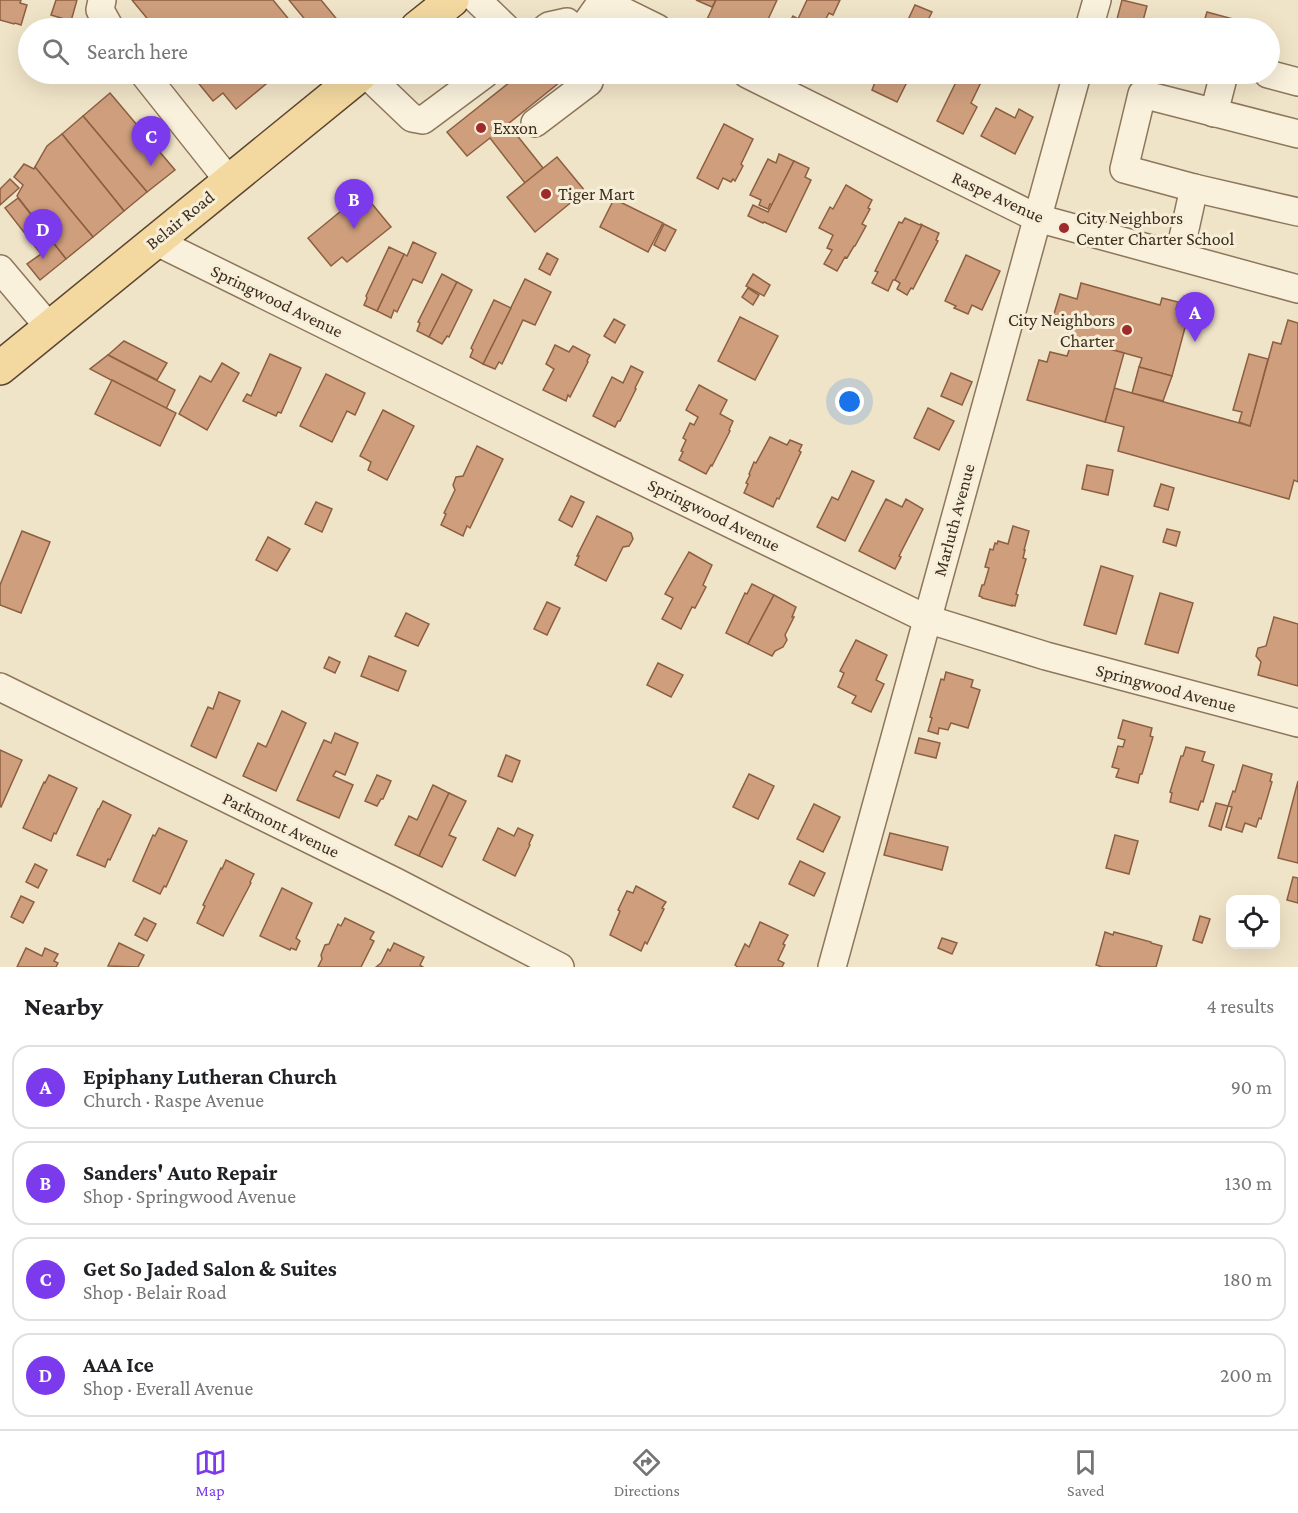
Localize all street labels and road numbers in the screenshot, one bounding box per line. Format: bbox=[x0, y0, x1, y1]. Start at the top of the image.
street label: Raspe Avenue bbox=[949, 167, 1047, 227]
street label: Belair Road bbox=[142, 186, 218, 254]
street label: Springwood Avenue bbox=[208, 260, 346, 342]
street label: Marluth Avenue bbox=[929, 461, 979, 579]
street label: Springwood Avenue bbox=[645, 474, 783, 556]
street label: Springwood Avenue bbox=[1094, 660, 1238, 716]
street label: Parkmont Avenue bbox=[219, 788, 343, 862]

